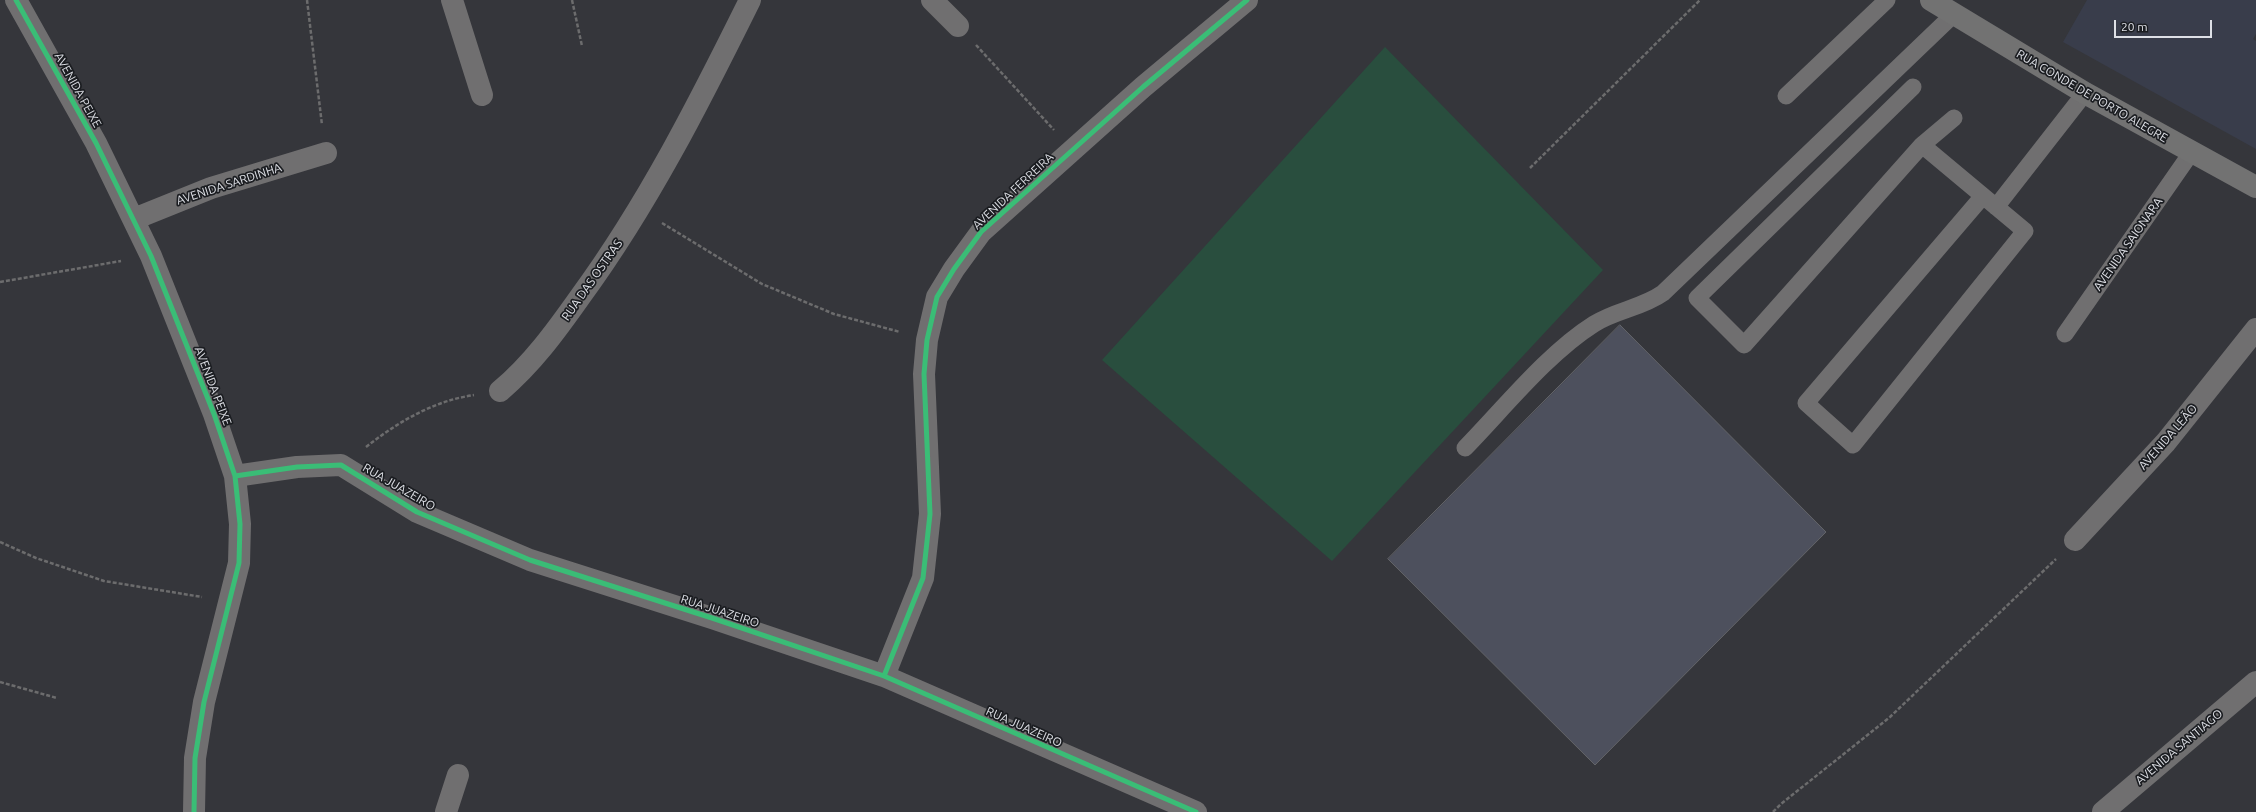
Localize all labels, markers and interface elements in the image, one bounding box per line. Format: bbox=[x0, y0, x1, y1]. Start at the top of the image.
scale bar bbox=[2116, 12, 2214, 38]
text: 20 m bbox=[2121, 20, 2148, 33]
street label: RUA CONDE DE PORTO ALEGRE bbox=[2014, 47, 2170, 145]
street label: AVENIDA PEIXE bbox=[52, 50, 104, 130]
street label: AVENIDA FERREIRA bbox=[970, 150, 1056, 232]
street label: AVENIDA SARDINHA bbox=[175, 160, 283, 208]
street label: AVENIDA SAIONARA bbox=[2090, 195, 2166, 293]
street label: RUA DAS OSTRAS bbox=[559, 237, 625, 323]
street label: AVENIDA PEIXE bbox=[191, 345, 235, 427]
street label: AVENIDA LEÃO bbox=[2136, 401, 2200, 473]
street label: RUA JUAZEIRO bbox=[360, 460, 438, 514]
street label: RUA JUAZEIRO bbox=[679, 592, 761, 630]
street label: RUA JUAZEIRO bbox=[984, 704, 1064, 750]
street label: AVENIDA SANTIAGO bbox=[2132, 706, 2226, 788]

